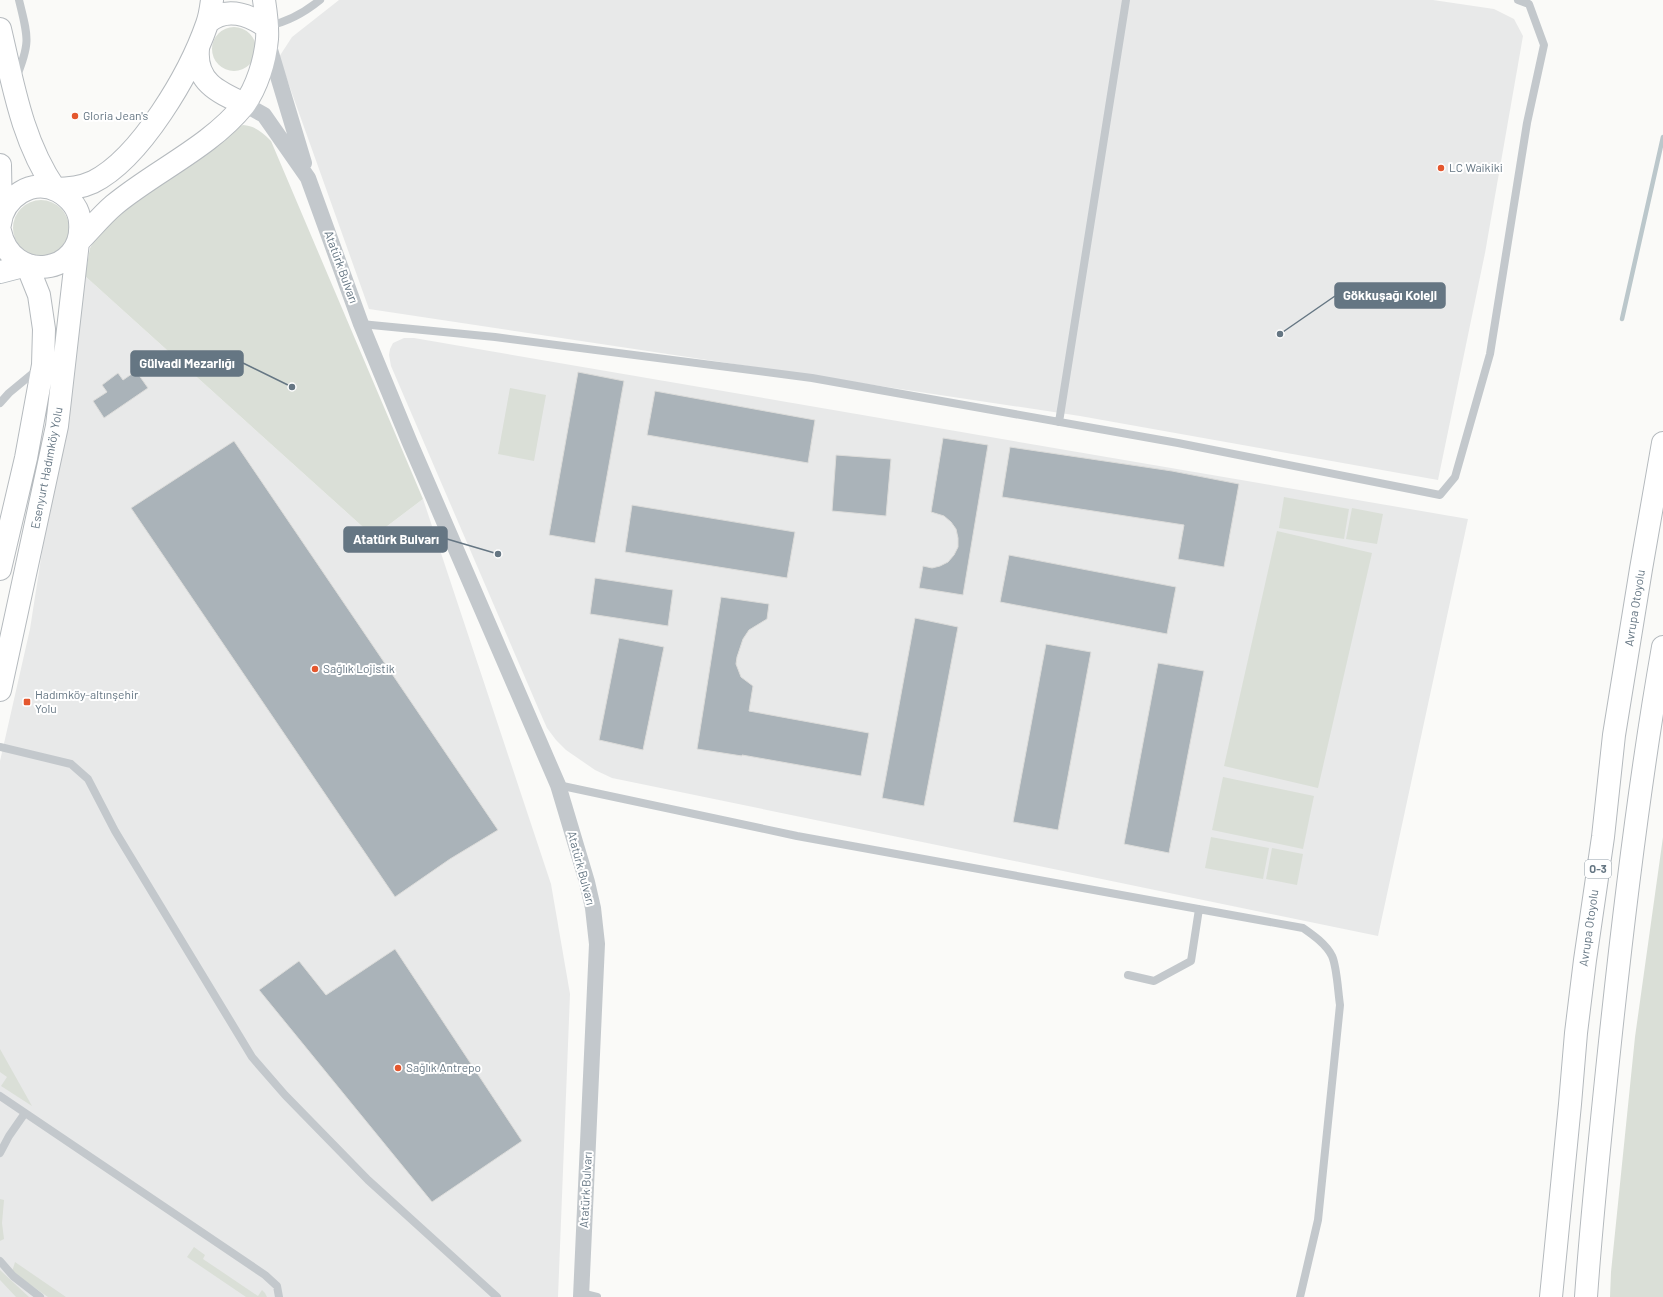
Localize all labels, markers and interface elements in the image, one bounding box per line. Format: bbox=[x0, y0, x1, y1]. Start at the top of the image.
place label: Gloria Jean's bbox=[83, 108, 148, 122]
marker: Gloria Jean's bbox=[70, 111, 80, 121]
place label: LC Waikiki bbox=[1449, 160, 1503, 174]
marker: LC Waikiki bbox=[1436, 163, 1446, 173]
street label: Atatürk Bulvarı bbox=[322, 228, 362, 305]
callout: Gökkuşağı Koleji bbox=[1335, 283, 1445, 308]
text: Gökkuşağı Koleji bbox=[1343, 287, 1437, 303]
callout: Gülvadi Mezarlığı bbox=[131, 351, 243, 376]
text: Gülvadi Mezarlığı bbox=[139, 355, 235, 371]
street label: Esenyurt Hadımköy Yolu bbox=[27, 406, 65, 530]
callout: Atatürk Bulvarı bbox=[344, 527, 447, 552]
text: Atatürk Bulvarı bbox=[353, 531, 439, 547]
street label: Avrupa Otoyolu bbox=[1621, 568, 1647, 647]
place label: Sağlık Lojistik bbox=[323, 661, 395, 675]
marker: Sağlık Lojistik bbox=[310, 664, 320, 674]
place label: Hadımköy-altınşehir Yolu bbox=[35, 687, 139, 715]
marker: Hadımköy-altınşehir Yolu bbox=[22, 697, 32, 707]
street label: Atatürk Bulvarı bbox=[565, 829, 599, 906]
road number: O-3 bbox=[1585, 860, 1611, 878]
street label: Avrupa Otoyolu bbox=[1576, 888, 1600, 967]
place label: Sağlık Antrepo bbox=[406, 1060, 481, 1074]
marker: Sağlık Antrepo bbox=[393, 1063, 403, 1073]
street label: Atatürk Bulvarı bbox=[576, 1151, 594, 1228]

